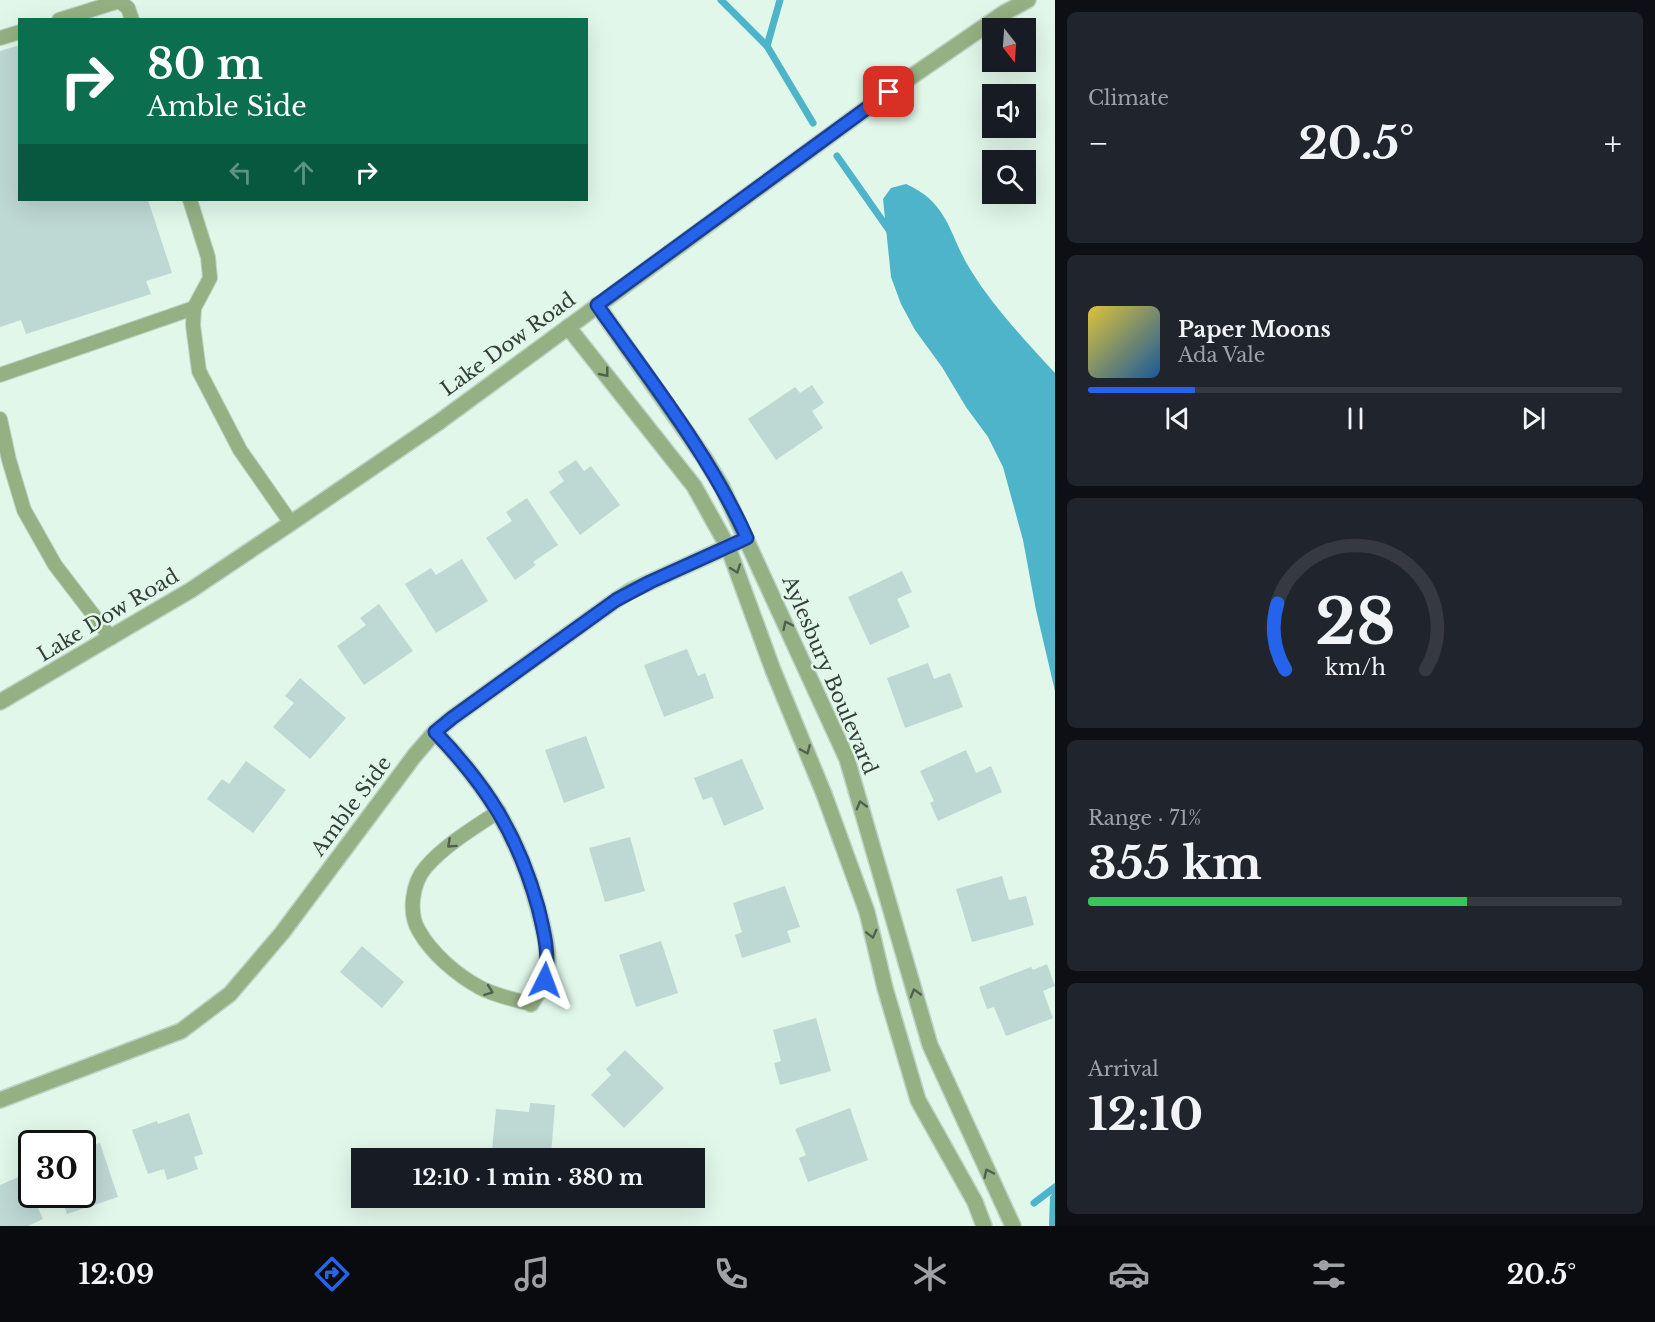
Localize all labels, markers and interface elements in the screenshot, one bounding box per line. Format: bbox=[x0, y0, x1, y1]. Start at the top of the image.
north arrow bbox=[982, 18, 1036, 72]
map controls bbox=[982, 18, 1036, 204]
text: 80 m bbox=[147, 38, 263, 90]
icon: right bbox=[48, 42, 126, 120]
pin bbox=[863, 66, 914, 117]
icon: arrive bbox=[872, 75, 905, 108]
button: sound bbox=[982, 84, 1036, 138]
text: Climate bbox=[1088, 86, 1169, 110]
text: Amble Side bbox=[147, 90, 307, 123]
text: 20.5° bbox=[1298, 115, 1414, 171]
text: − bbox=[1088, 123, 1109, 164]
text: + bbox=[1604, 123, 1622, 164]
button: search bbox=[982, 150, 1036, 204]
icon: left bbox=[224, 156, 257, 189]
icon: ahead bbox=[287, 156, 320, 189]
icon: right bbox=[350, 156, 383, 189]
street label: Lake Dow Road bbox=[436, 287, 580, 401]
text: Paper Moons bbox=[1178, 316, 1331, 343]
text: Ada Vale bbox=[1178, 343, 1265, 367]
one-way arrow bbox=[597, 366, 608, 377]
icon: previous bbox=[1161, 402, 1194, 435]
icon: pause bbox=[1339, 402, 1372, 435]
icon: next bbox=[1517, 402, 1550, 435]
street label: Lake Dow Road bbox=[33, 563, 183, 667]
one-way arrow bbox=[728, 563, 741, 574]
street label: Aylesbury Boulevard bbox=[777, 571, 883, 778]
text: 28 bbox=[1315, 583, 1395, 661]
one-way arrow bbox=[782, 621, 794, 632]
text: km/h bbox=[1325, 654, 1386, 681]
one-way arrow bbox=[799, 744, 811, 755]
street label: Amble Side bbox=[305, 752, 396, 861]
one-way arrow bbox=[856, 800, 868, 811]
text: Range · 71% bbox=[1088, 806, 1202, 830]
text: 355 km bbox=[1088, 835, 1262, 891]
one-way arrow bbox=[447, 837, 458, 848]
one-way arrow bbox=[865, 928, 877, 939]
position arrow bbox=[513, 948, 577, 1012]
one-way arrow bbox=[483, 983, 493, 996]
one-way arrow bbox=[910, 988, 922, 999]
text: Arrival bbox=[1088, 1057, 1159, 1081]
text: 12:10 bbox=[1088, 1086, 1203, 1142]
speed limit sign: 30 bbox=[18, 1130, 96, 1208]
text: 12:10 · 1 min · 380 m bbox=[413, 1164, 643, 1191]
one-way arrow bbox=[984, 1169, 996, 1180]
icon: directions bbox=[311, 1253, 353, 1295]
icon: music bbox=[511, 1253, 553, 1295]
icon: phone bbox=[710, 1253, 752, 1295]
icon: climate bbox=[909, 1253, 951, 1295]
icon: car bbox=[1108, 1253, 1150, 1295]
icon: filters bbox=[1308, 1253, 1350, 1295]
text: 12:09 bbox=[79, 1258, 154, 1291]
text: 20.5° bbox=[1507, 1258, 1576, 1291]

